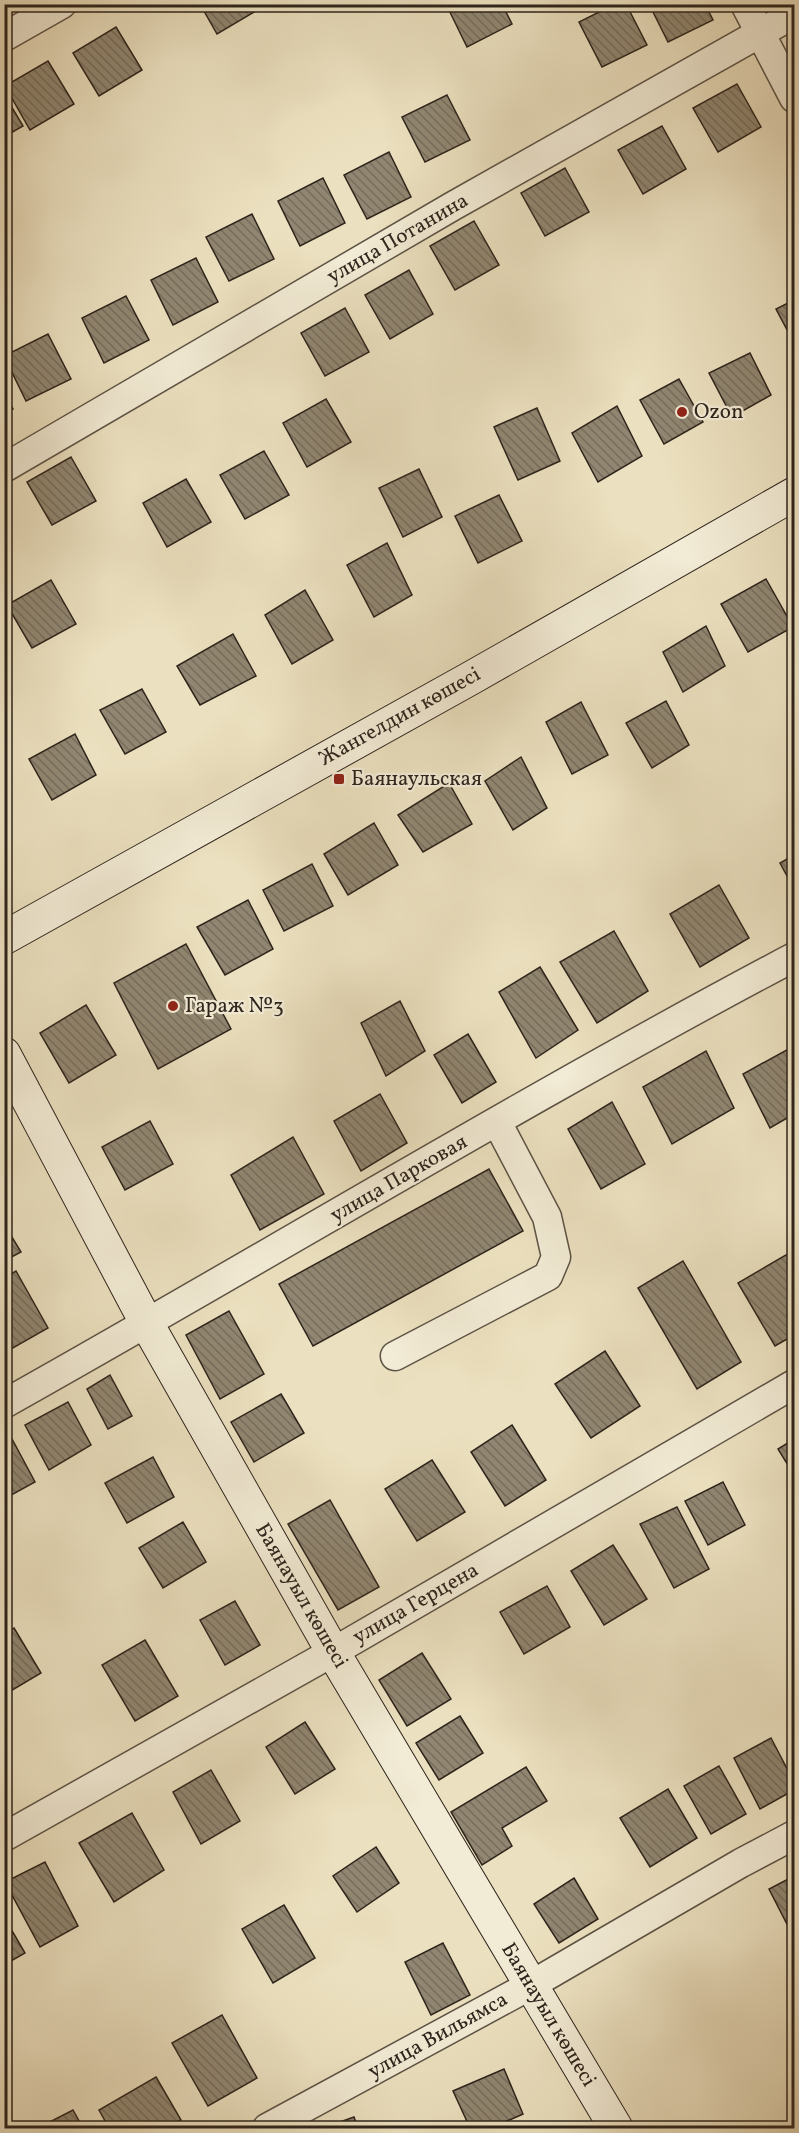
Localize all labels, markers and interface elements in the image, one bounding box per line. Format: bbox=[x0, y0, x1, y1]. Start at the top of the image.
street label: улица Потанина bbox=[322, 187, 474, 291]
place label: Ozon bbox=[694, 398, 744, 427]
marker: Ozon bbox=[675, 405, 689, 419]
street label: Жангелдин көшесі bbox=[314, 660, 486, 774]
place label: Баянаульская bbox=[351, 765, 482, 794]
marker: Баянаульская bbox=[332, 772, 346, 786]
place label: Гараж №3 bbox=[185, 992, 284, 1021]
marker: Гараж №3 bbox=[166, 999, 180, 1013]
street label: улица Парковая bbox=[325, 1128, 473, 1230]
street label: Баянауыл көшесі bbox=[248, 1518, 354, 1674]
street label: улица Герцена bbox=[348, 1556, 484, 1652]
street label: Баянауыл көшесі bbox=[493, 1937, 603, 2093]
street label: улица Вильямса bbox=[363, 1986, 513, 2086]

